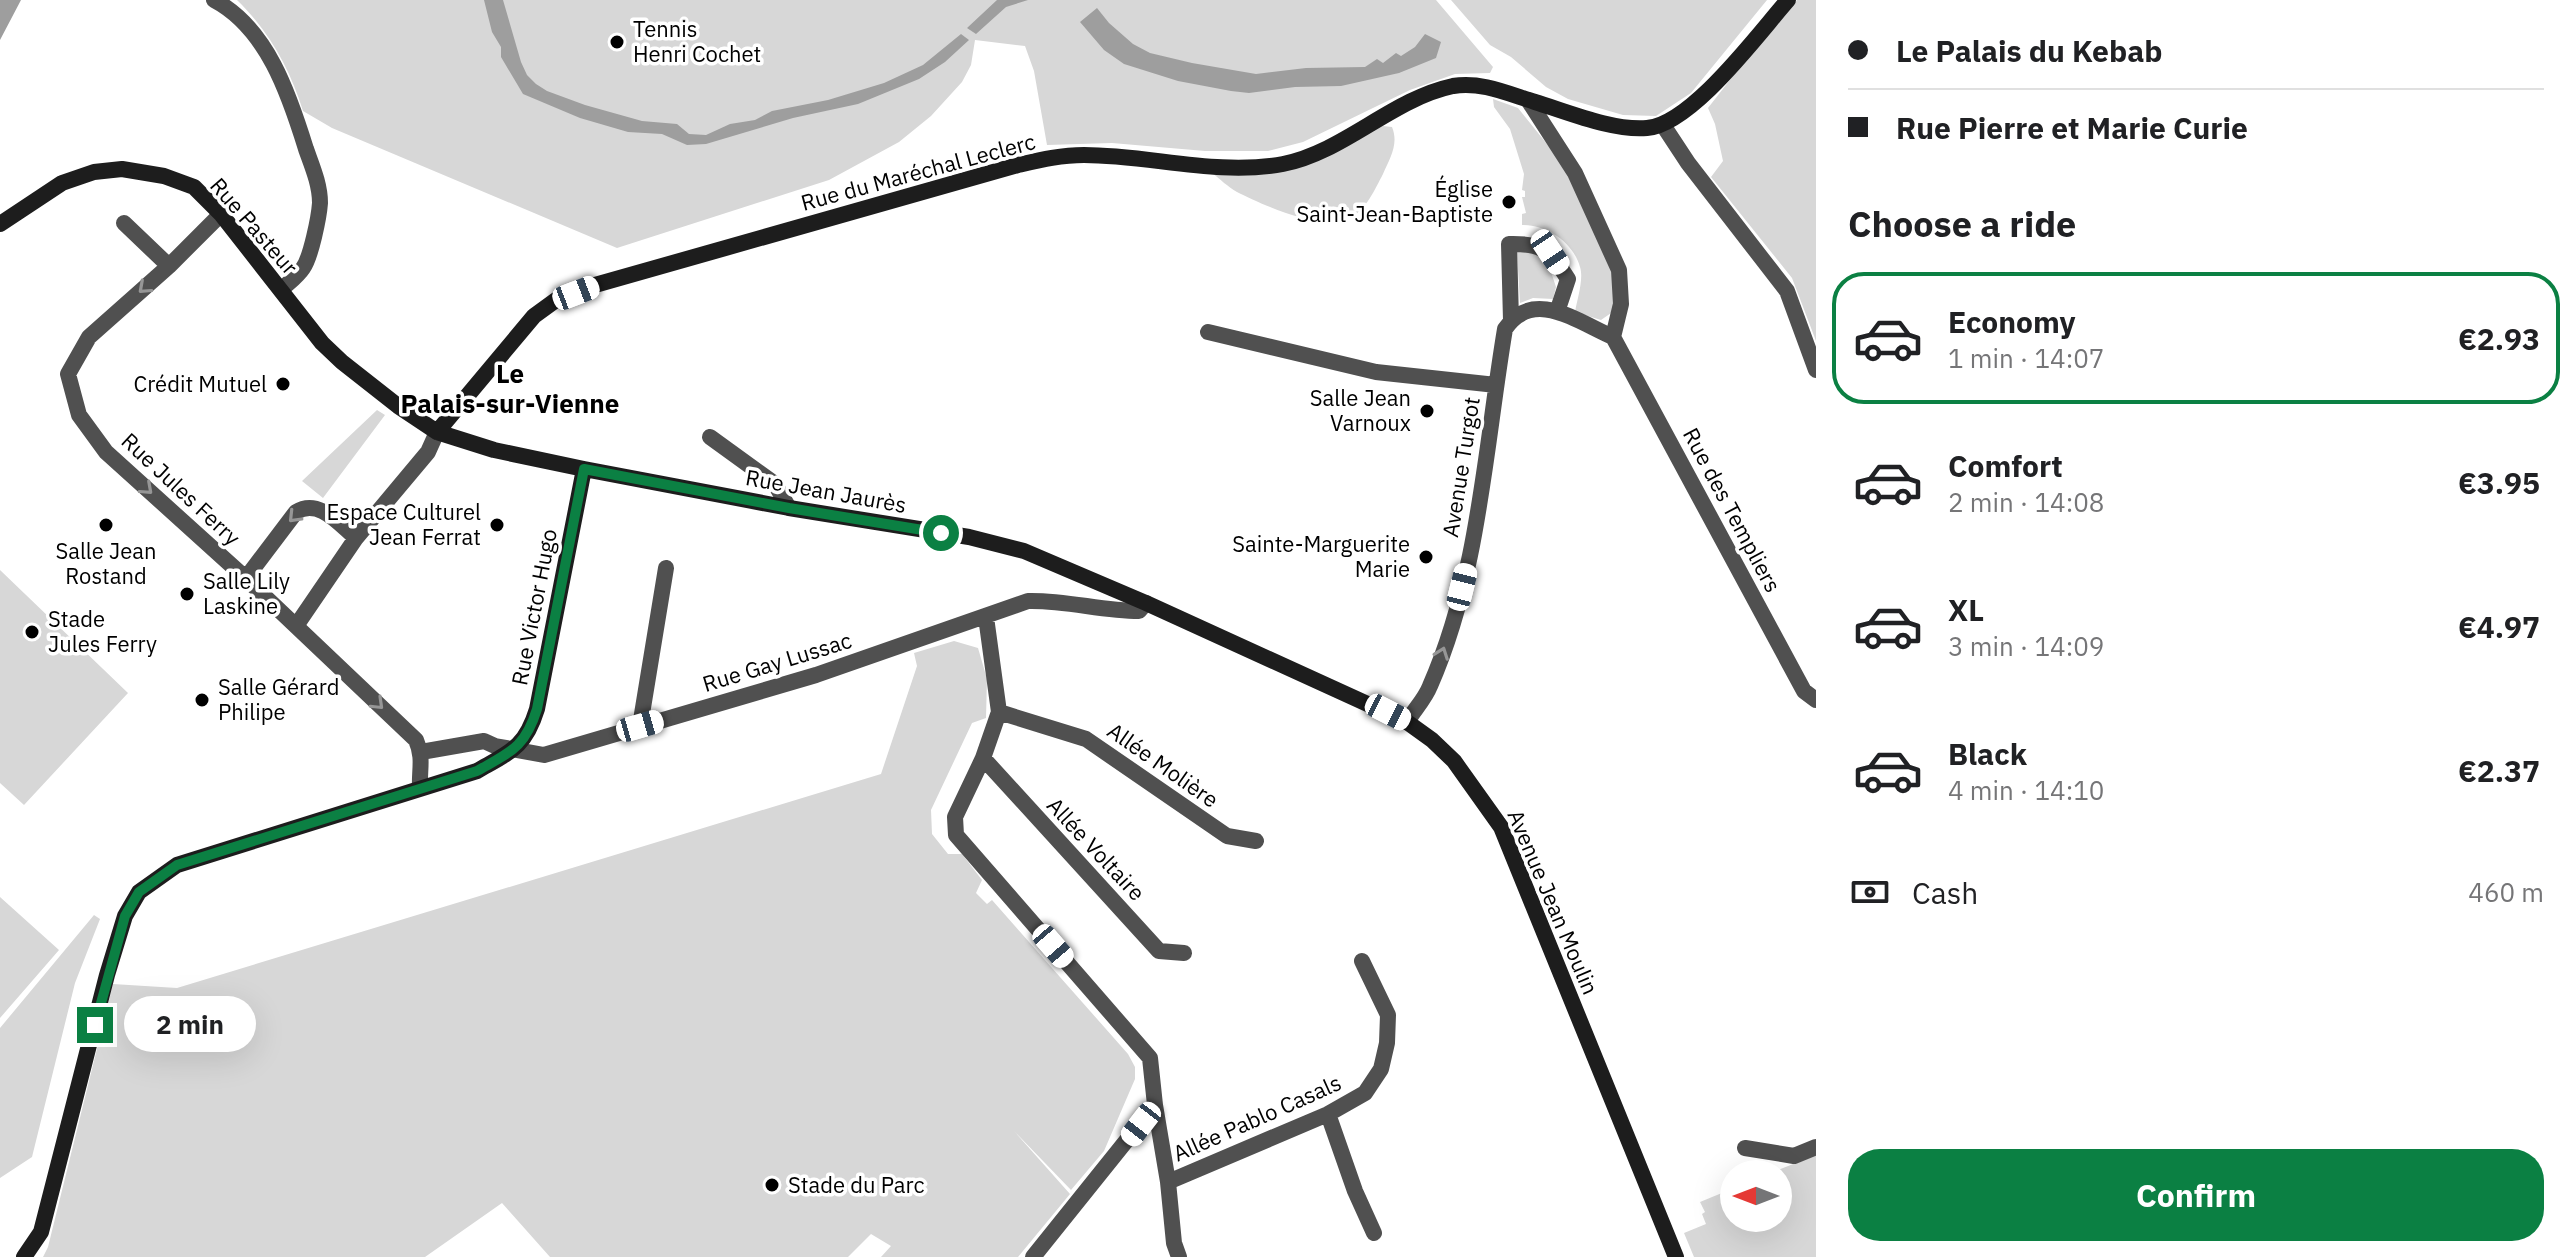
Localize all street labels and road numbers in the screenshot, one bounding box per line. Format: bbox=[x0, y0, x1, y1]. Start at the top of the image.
street label: Rue du Maréchal Leclerc bbox=[797, 126, 1038, 217]
street label: Rue Pasteur bbox=[204, 171, 305, 280]
street label: Avenue Turgot bbox=[1435, 395, 1486, 539]
street label: Rue des Templiers bbox=[1677, 423, 1788, 597]
street label: Rue Jules Ferry bbox=[116, 426, 247, 551]
street label: Rue Jean Jaurès bbox=[743, 462, 909, 519]
street label: Rue Victor Hugo bbox=[504, 526, 563, 688]
street label: Rue Gay Lussac bbox=[699, 625, 855, 698]
street label: Allée Molière bbox=[1102, 716, 1224, 813]
street label: Allée Voltaire bbox=[1041, 791, 1152, 907]
street label: Avenue Jean Moulin bbox=[1501, 805, 1605, 999]
street label: Allée Pablo Casals bbox=[1168, 1067, 1345, 1168]

